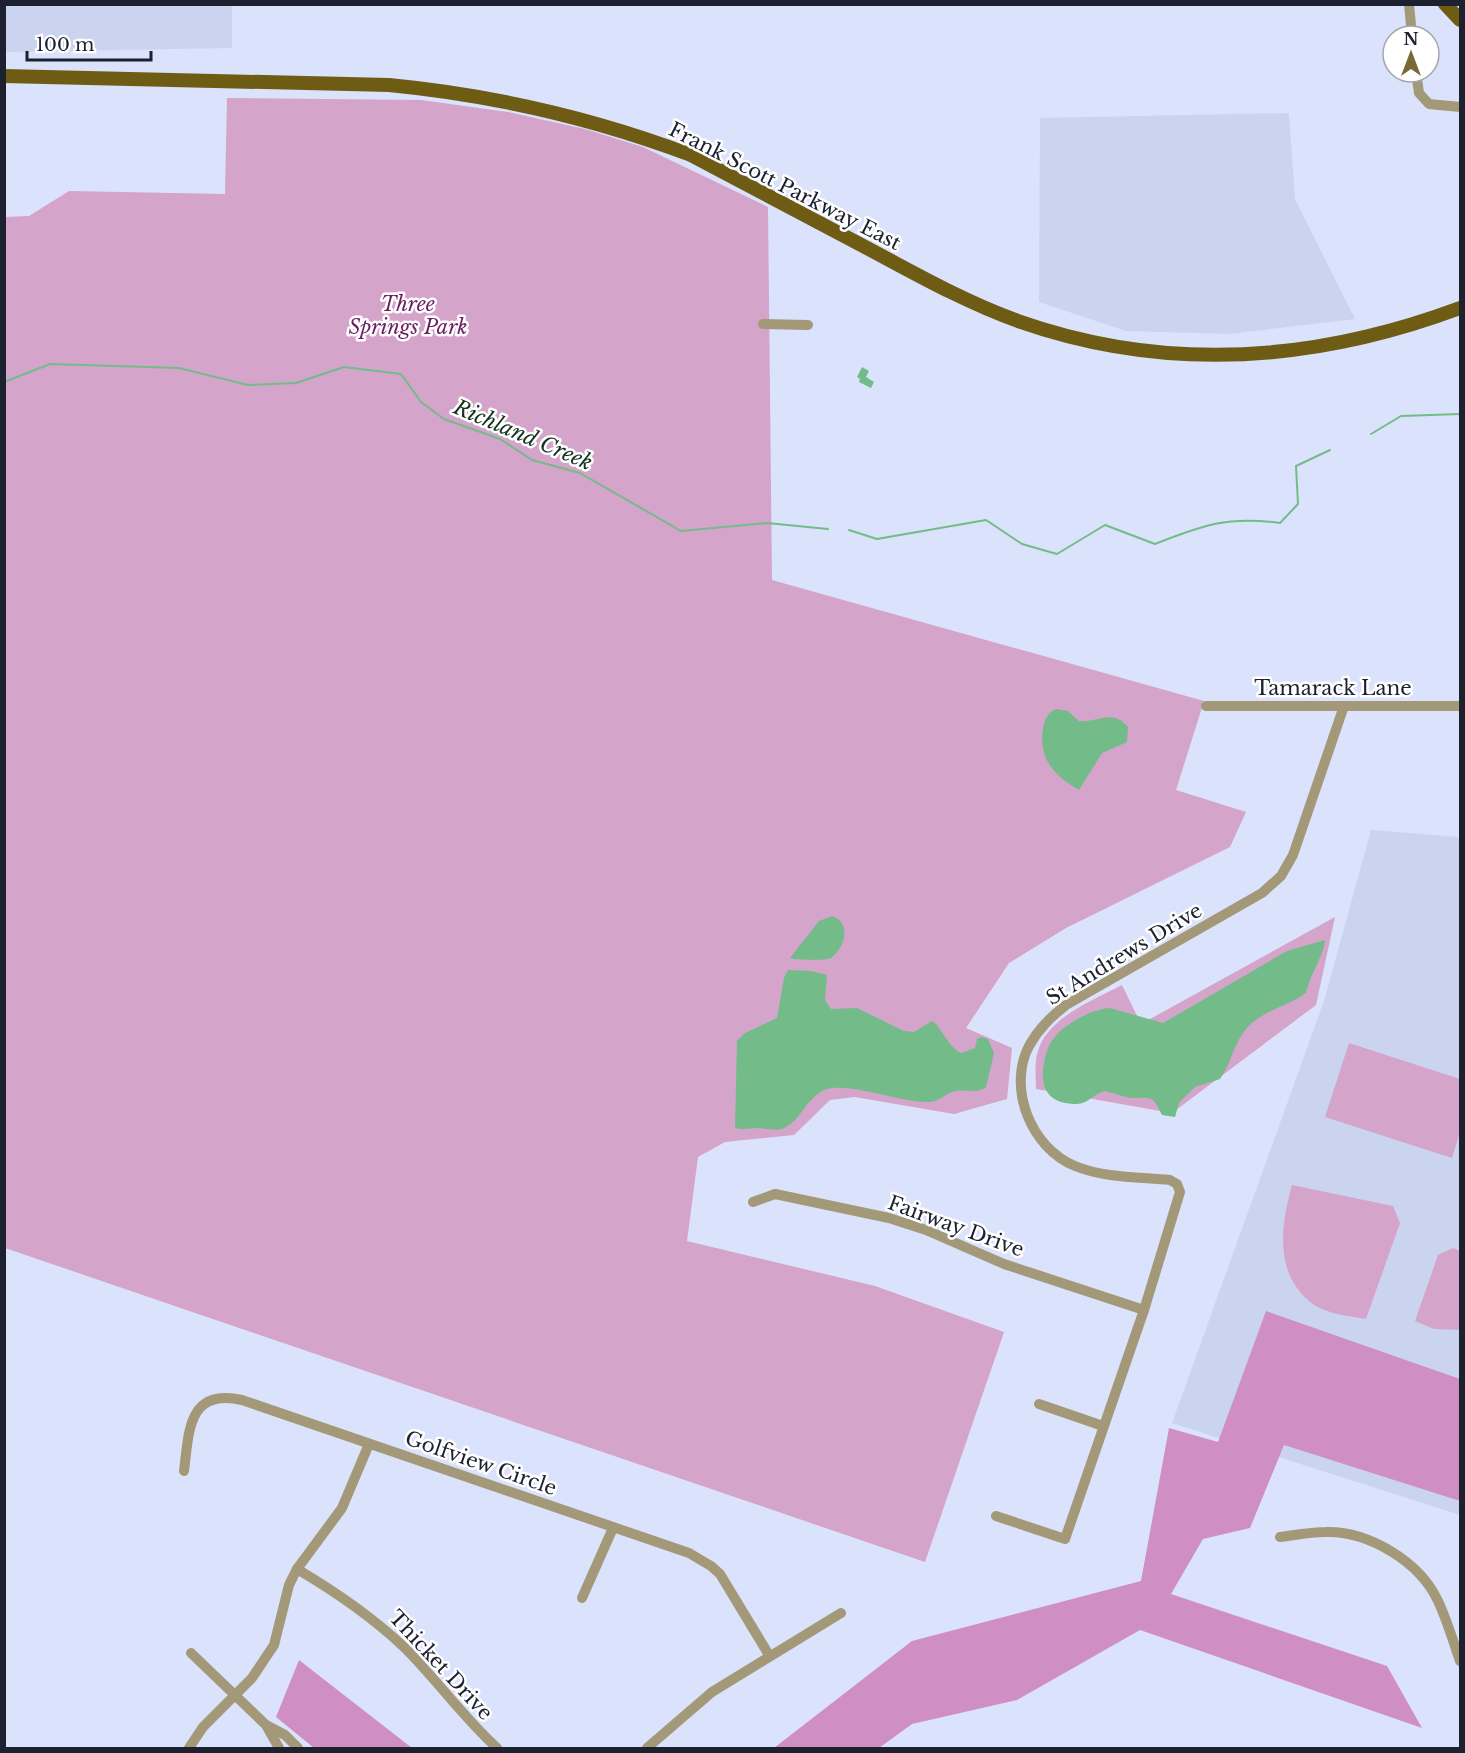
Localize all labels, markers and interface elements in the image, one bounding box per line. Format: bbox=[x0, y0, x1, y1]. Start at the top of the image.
scale bar bbox=[27, 24, 152, 62]
north arrow bbox=[1381, 24, 1441, 84]
text: N bbox=[1403, 29, 1419, 49]
text: 100 m bbox=[36, 34, 94, 56]
street label: Frank Scott Parkway East bbox=[665, 117, 905, 255]
park label: Three Springs Park bbox=[348, 292, 468, 339]
water label: Richland Creek bbox=[449, 394, 596, 476]
street label: Tamarack Lane bbox=[1254, 676, 1412, 700]
street label: St Andrews Drive bbox=[1042, 898, 1206, 1010]
street label: Fairway Drive bbox=[885, 1190, 1027, 1262]
street label: Golfview Circle bbox=[402, 1426, 560, 1500]
street label: Thicket Drive bbox=[384, 1605, 498, 1725]

